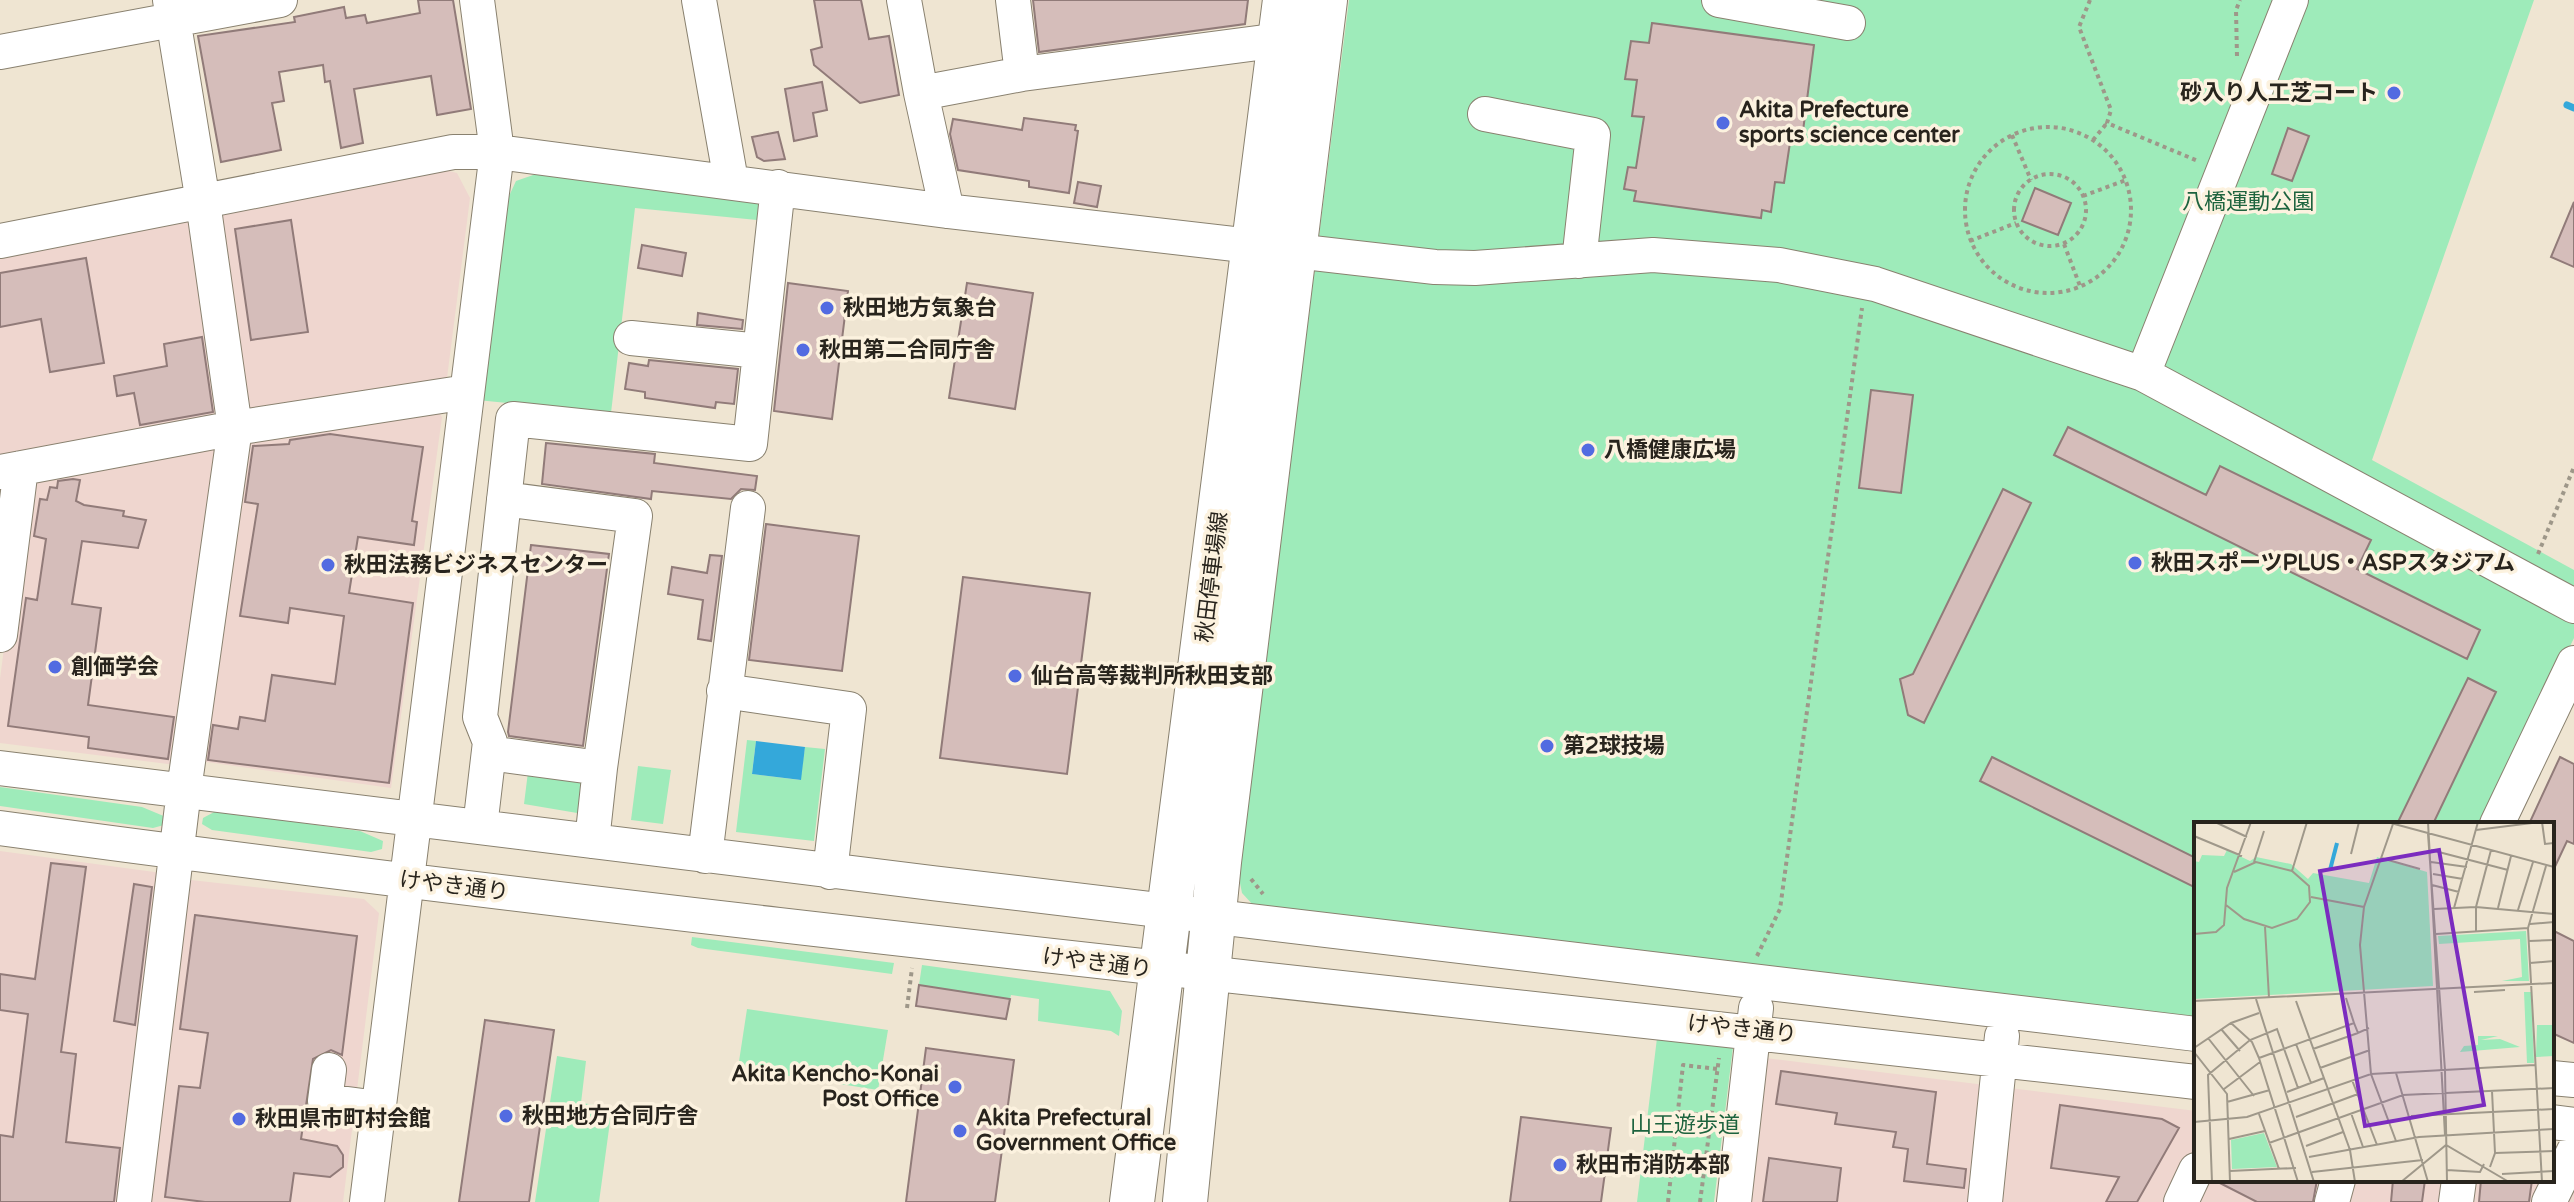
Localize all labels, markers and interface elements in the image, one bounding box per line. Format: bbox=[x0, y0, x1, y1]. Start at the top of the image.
place label: 砂入り人工芝コート bbox=[2180, 80, 2378, 106]
marker: 砂入り人工芝コート bbox=[2385, 84, 2403, 102]
place label: Akita Prefecture sports science center bbox=[1739, 97, 1960, 148]
marker: Akita Prefecture sports science center bbox=[1714, 114, 1732, 132]
park label: 八橋運動公園 bbox=[2182, 189, 2314, 215]
place label: 秋田地方気象台 bbox=[843, 295, 997, 321]
marker: 秋田地方気象台 bbox=[818, 299, 836, 317]
place label: 秋田第二合同庁舎 bbox=[819, 337, 995, 363]
marker: 秋田第二合同庁舎 bbox=[794, 341, 812, 359]
place label: 八橋健康広場 bbox=[1604, 437, 1736, 463]
marker: 八橋健康広場 bbox=[1579, 441, 1597, 459]
street label: 秋田停車場線 bbox=[1191, 510, 1233, 644]
place label: 秋田スポーツPLUS・ASPスタジアム bbox=[2151, 550, 2515, 576]
place label: 秋田法務ビジネスセンター bbox=[344, 552, 608, 578]
marker: 秋田スポーツPLUS・ASPスタジアム bbox=[2126, 554, 2144, 572]
marker: 秋田法務ビジネスセンター bbox=[319, 556, 337, 574]
place label: 創価学会 bbox=[71, 654, 159, 680]
marker: 創価学会 bbox=[46, 658, 64, 676]
place label: 仙台高等裁判所秋田支部 bbox=[1031, 663, 1273, 689]
marker: 仙台高等裁判所秋田支部 bbox=[1006, 667, 1024, 685]
place label: 第2球技場 bbox=[1563, 733, 1665, 759]
marker: 第2球技場 bbox=[1538, 737, 1556, 755]
inset map bbox=[2194, 822, 2554, 1182]
street label: けやき通り bbox=[398, 866, 510, 906]
street label: けやき通り bbox=[1041, 943, 1153, 983]
street label: けやき通り bbox=[1686, 1010, 1798, 1048]
place label: Akita Kencho-Konai Post Office bbox=[731, 1061, 939, 1112]
marker: Akita Kencho-Konai Post Office bbox=[946, 1078, 964, 1096]
place label: 秋田地方合同庁舎 bbox=[522, 1103, 698, 1129]
place label: Akita Prefectural Government Office bbox=[976, 1105, 1176, 1156]
place label: 秋田県市町村会館 bbox=[255, 1106, 431, 1132]
marker: 秋田地方合同庁舎 bbox=[497, 1107, 515, 1125]
marker: 秋田県市町村会館 bbox=[230, 1110, 248, 1128]
park label: 山王遊歩道 bbox=[1630, 1112, 1740, 1138]
marker: Akita Prefectural Government Office bbox=[951, 1122, 969, 1140]
place label: 秋田市消防本部 bbox=[1576, 1152, 1730, 1178]
marker: 秋田市消防本部 bbox=[1551, 1156, 1569, 1174]

